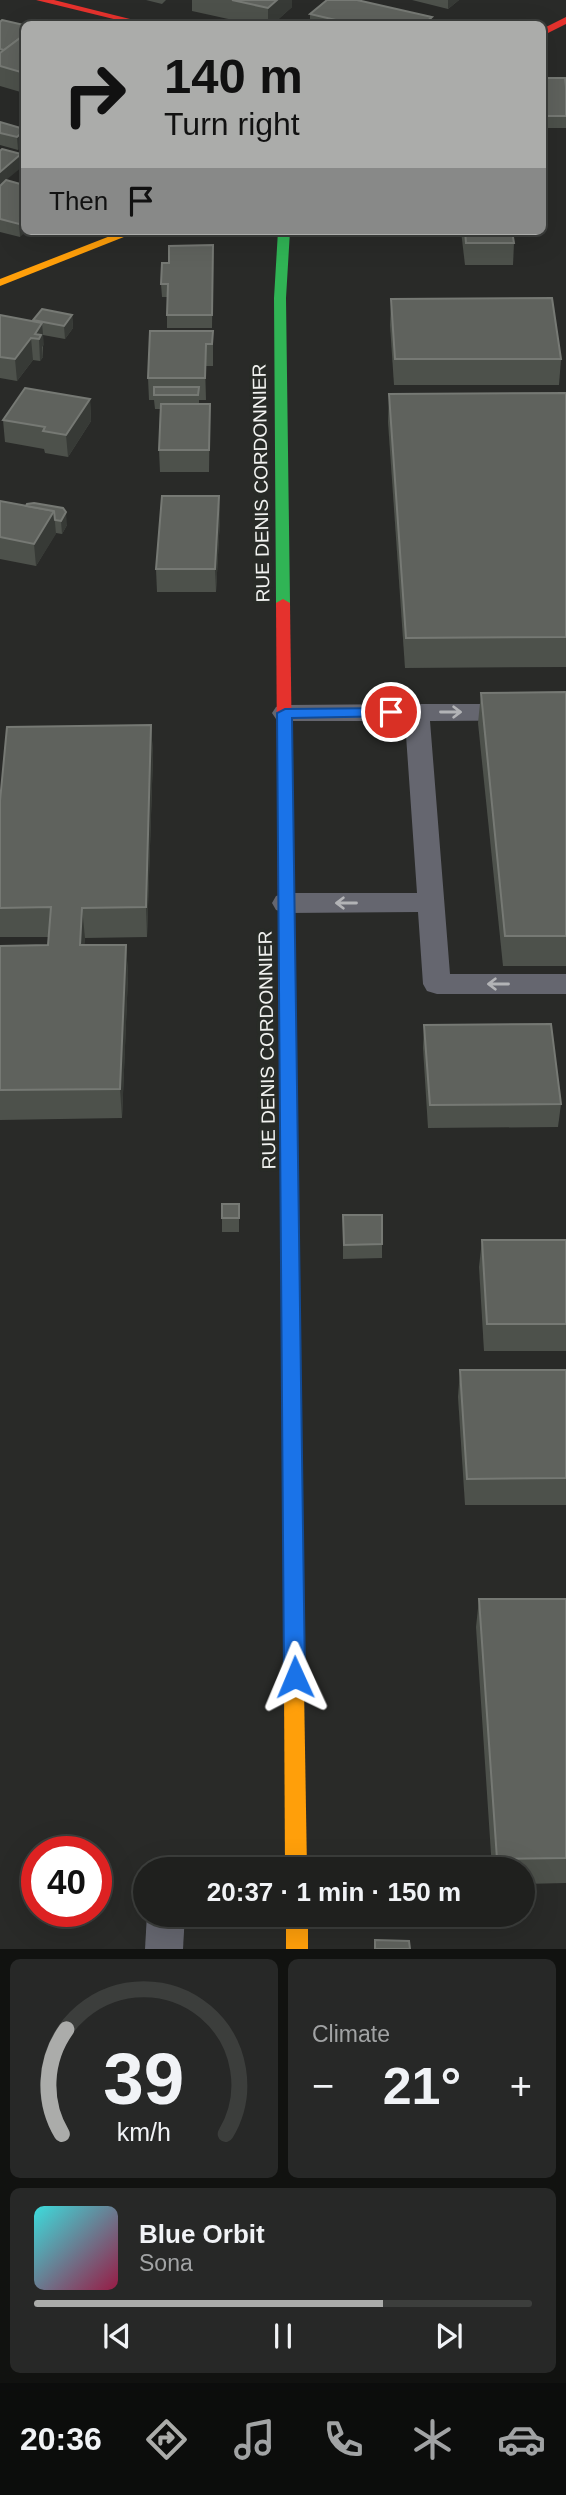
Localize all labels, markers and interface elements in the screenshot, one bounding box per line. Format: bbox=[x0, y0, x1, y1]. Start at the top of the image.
icon: right bbox=[49, 49, 140, 140]
text: 140 m bbox=[164, 49, 303, 103]
text: Turn right bbox=[164, 106, 300, 142]
icon: arrive bbox=[122, 182, 160, 220]
text: Then bbox=[49, 186, 108, 216]
street label: RUE DENIS CORDONNIER bbox=[248, 364, 274, 602]
pin bbox=[361, 682, 421, 742]
icon: arrive bbox=[372, 693, 410, 731]
one-way arrow bbox=[439, 705, 462, 719]
one-way arrow bbox=[335, 896, 358, 910]
street label: RUE DENIS CORDONNIER bbox=[254, 931, 280, 1169]
one-way arrow bbox=[487, 977, 510, 991]
position arrow bbox=[258, 1640, 332, 1714]
speed limit sign: 40 bbox=[21, 1836, 112, 1927]
text: 20:37 · 1 min · 150 m bbox=[207, 1877, 461, 1907]
text: Climate bbox=[312, 2021, 390, 2047]
text: 39 bbox=[104, 2039, 184, 2120]
text: 21° bbox=[383, 2057, 461, 2115]
text: − bbox=[312, 2065, 334, 2107]
text: + bbox=[510, 2065, 532, 2107]
text: km/h bbox=[117, 2118, 171, 2146]
text: Blue Orbit bbox=[139, 2219, 265, 2249]
text: Sona bbox=[139, 2250, 193, 2276]
icon: previous bbox=[98, 2317, 136, 2355]
icon: pause bbox=[264, 2317, 302, 2355]
icon: next bbox=[430, 2317, 468, 2355]
icon: directions bbox=[142, 2415, 191, 2464]
icon: music bbox=[230, 2415, 279, 2464]
icon: phone bbox=[319, 2415, 368, 2464]
icon: climate bbox=[408, 2415, 457, 2464]
icon: car bbox=[497, 2415, 546, 2464]
text: 20:36 bbox=[20, 2421, 102, 2457]

